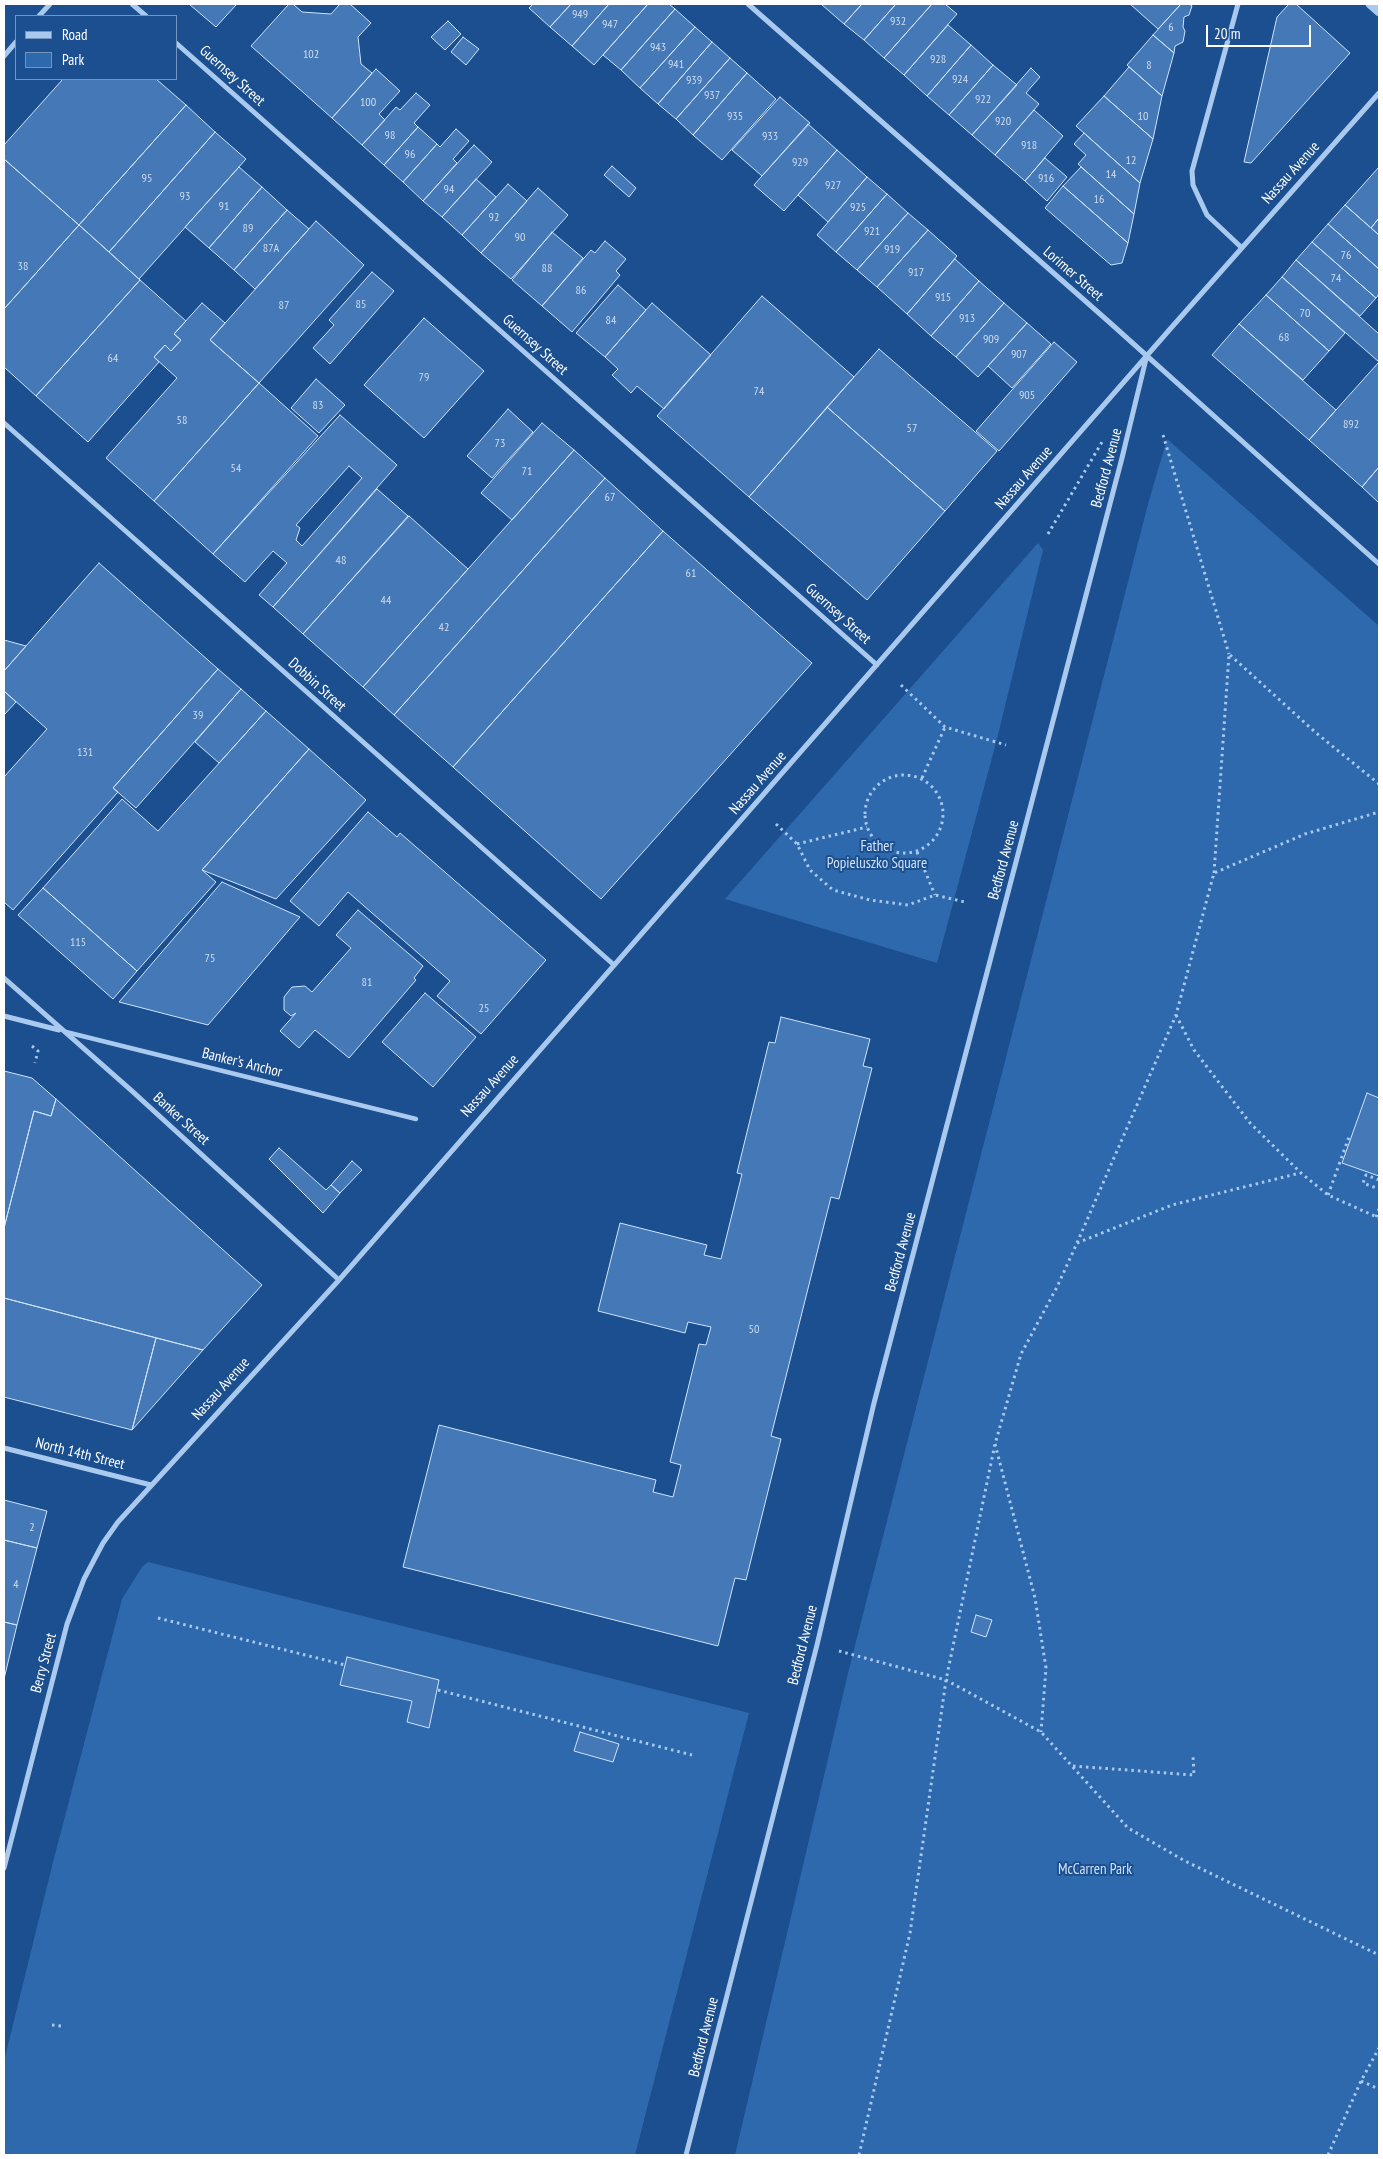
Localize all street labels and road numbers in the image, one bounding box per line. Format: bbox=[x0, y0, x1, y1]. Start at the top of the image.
street label: Guernsey Street bbox=[196, 42, 268, 110]
street label: Nassau Avenue bbox=[1258, 138, 1324, 208]
street label: Lorimer Street bbox=[1039, 243, 1107, 305]
street label: Guernsey Street bbox=[499, 311, 571, 379]
street label: Bedford Avenue bbox=[1088, 426, 1126, 510]
street label: Nassau Avenue bbox=[992, 443, 1056, 513]
street label: Guernsey Street bbox=[802, 580, 874, 648]
street label: Dobbin Street bbox=[284, 654, 350, 716]
street label: Nassau Avenue bbox=[726, 748, 790, 818]
street label: Bedford Avenue bbox=[985, 818, 1023, 902]
street label: Banker's Anchor bbox=[200, 1044, 284, 1082]
street label: Nassau Avenue bbox=[457, 1051, 523, 1121]
street label: Banker Street bbox=[149, 1089, 213, 1149]
street label: Bedford Avenue bbox=[882, 1210, 920, 1294]
street label: Nassau Avenue bbox=[188, 1354, 254, 1424]
street label: North 14th Street bbox=[33, 1434, 127, 1474]
street label: Bedford Avenue bbox=[784, 1603, 822, 1687]
street label: Berry Street bbox=[27, 1631, 61, 1695]
street label: Bedford Avenue bbox=[685, 1995, 723, 2079]

